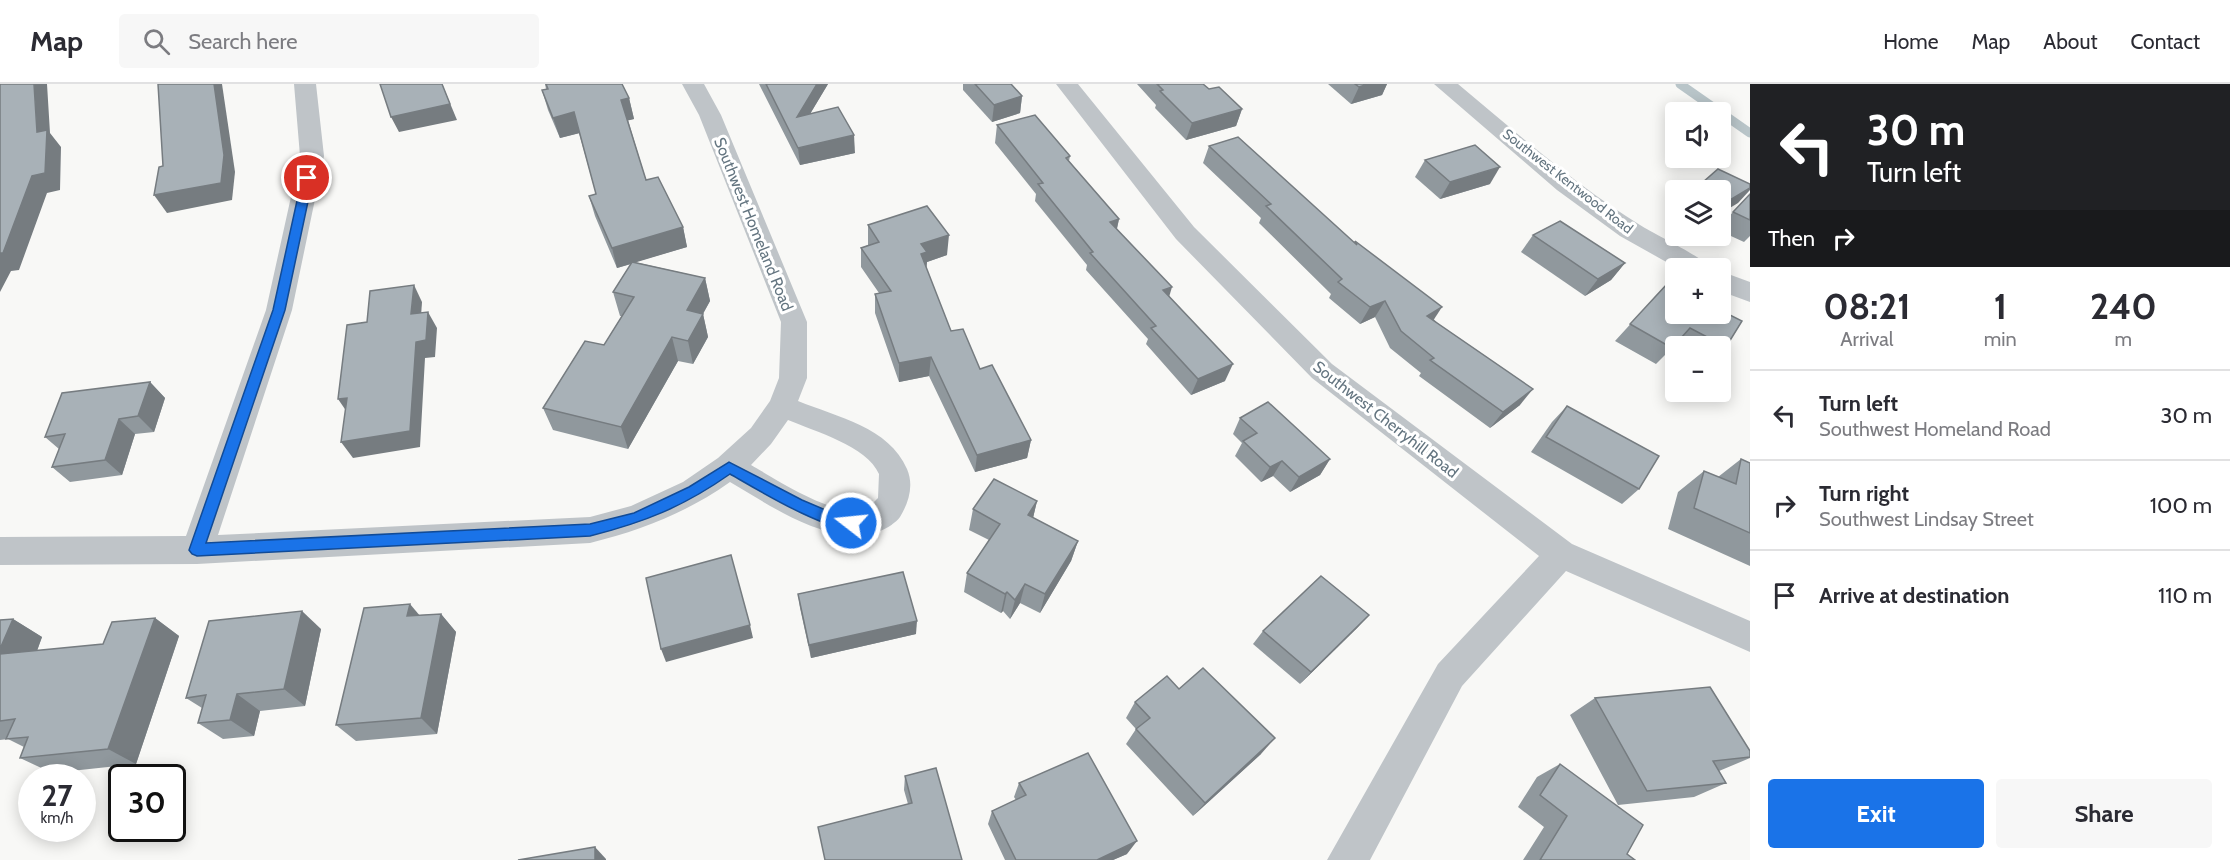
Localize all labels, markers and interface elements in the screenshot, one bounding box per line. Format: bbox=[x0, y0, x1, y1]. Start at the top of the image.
search box bbox=[119, 14, 539, 68]
text: Map bbox=[30, 24, 83, 58]
icon: search bbox=[140, 25, 173, 58]
text: Search here bbox=[188, 28, 297, 55]
text: Home bbox=[1883, 29, 1939, 54]
text: Map bbox=[1972, 29, 2010, 54]
text: About bbox=[2043, 29, 2097, 54]
text: Contact bbox=[2130, 29, 2200, 54]
map controls bbox=[1665, 102, 1731, 402]
button: sound bbox=[1665, 102, 1731, 168]
text: 30 m bbox=[1867, 104, 1965, 156]
icon: left bbox=[1768, 108, 1846, 186]
street label: Southwest Kentwood Road bbox=[1499, 125, 1637, 237]
street label: Southwest Homeland Road bbox=[710, 135, 797, 314]
pin bbox=[281, 152, 332, 203]
text: Turn left bbox=[1867, 156, 1961, 189]
icon: arrive bbox=[290, 161, 323, 194]
button: layers bbox=[1665, 180, 1731, 246]
icon: right bbox=[1827, 222, 1860, 255]
text: Then bbox=[1768, 225, 1815, 252]
button: + bbox=[1665, 258, 1731, 324]
text: 08:21 bbox=[1823, 284, 1911, 328]
text: 1 bbox=[1994, 284, 2007, 328]
text: 240 bbox=[2090, 284, 2157, 328]
text: Arrival bbox=[1840, 327, 1894, 351]
text: min bbox=[1984, 327, 2017, 351]
text: m bbox=[2115, 327, 2132, 351]
button: − bbox=[1665, 336, 1731, 402]
street label: Southwest Cherryhill Road bbox=[1309, 357, 1462, 482]
text: Turn left bbox=[1819, 390, 1898, 417]
icon: left bbox=[1768, 399, 1801, 432]
text: 30 m bbox=[2160, 402, 2212, 429]
text: Southwest Homeland Road bbox=[1819, 417, 2051, 441]
text: Turn right bbox=[1819, 480, 1909, 507]
icon: right bbox=[1768, 489, 1801, 522]
position arrow bbox=[819, 491, 883, 555]
text: 100 m bbox=[2150, 492, 2212, 519]
text: Southwest Lindsay Street bbox=[1819, 507, 2034, 531]
icon: arrive bbox=[1768, 579, 1801, 612]
text: Arrive at destination bbox=[1819, 582, 2009, 609]
text: 110 m bbox=[2158, 582, 2212, 609]
speed limit sign: 30 bbox=[108, 764, 186, 842]
text: 27 bbox=[41, 777, 73, 814]
button: Exit bbox=[1768, 779, 1984, 848]
button: Share bbox=[1996, 779, 2212, 848]
text: km/h bbox=[41, 809, 73, 827]

